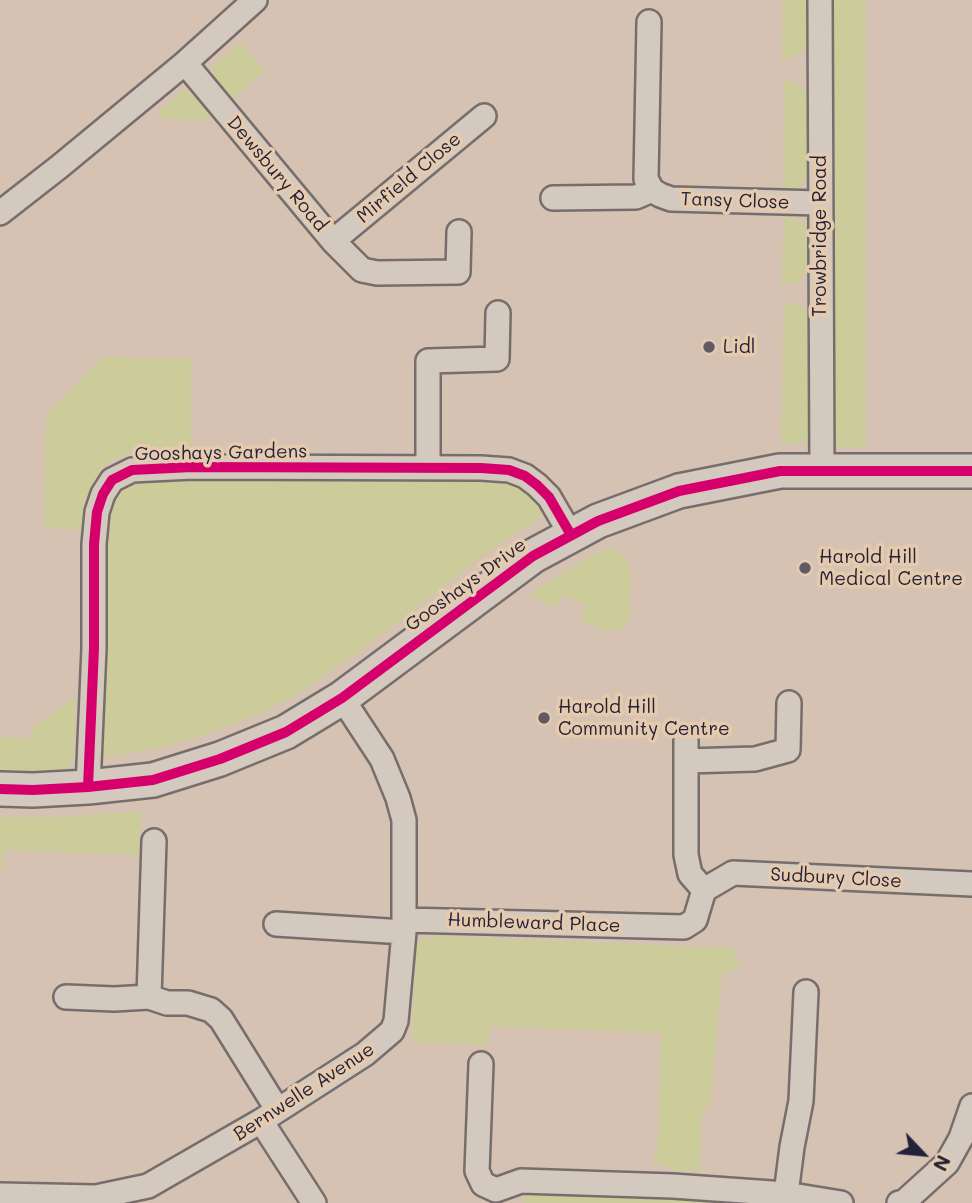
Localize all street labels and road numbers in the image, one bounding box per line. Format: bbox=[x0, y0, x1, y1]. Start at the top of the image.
street label: Dewsbury Road bbox=[222, 111, 332, 237]
street label: Mirfield Close bbox=[352, 128, 466, 228]
street label: Trowbridge Road bbox=[809, 155, 831, 317]
street label: Tansy Close bbox=[680, 188, 790, 214]
street label: Gooshays Gardens bbox=[134, 440, 308, 466]
street label: Gooshays Drive bbox=[401, 534, 531, 636]
street label: Sudbury Close bbox=[770, 863, 902, 893]
street label: Humbleward Place bbox=[447, 909, 621, 937]
street label: Bernwelle Avenue bbox=[229, 1038, 379, 1146]

